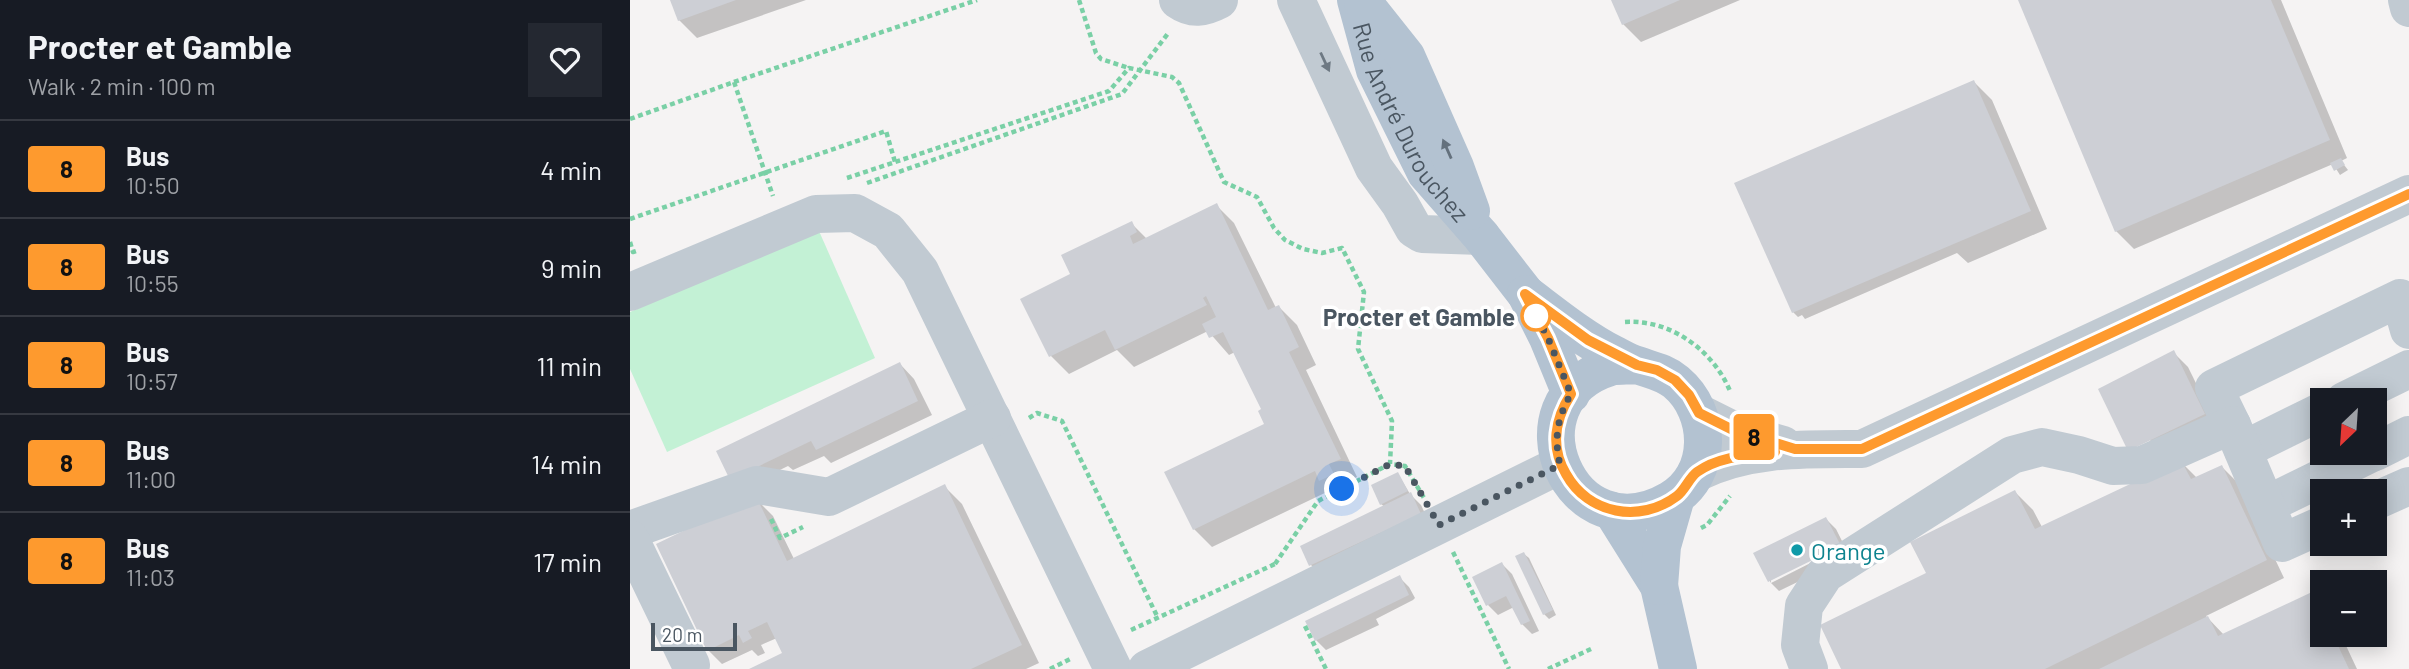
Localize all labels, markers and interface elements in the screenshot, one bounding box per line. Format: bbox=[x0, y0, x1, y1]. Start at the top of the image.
street label: Rue André Durouchez bbox=[1348, 19, 1476, 227]
button: heart bbox=[528, 23, 602, 97]
text: Procter et Gamble bbox=[28, 26, 292, 66]
one-way arrow bbox=[1319, 52, 1331, 72]
text: Walk · 2 min · 100 m bbox=[28, 72, 216, 100]
one-way arrow bbox=[1441, 139, 1453, 159]
text: Bus bbox=[126, 140, 169, 171]
text: 8 bbox=[60, 154, 73, 183]
text: 4 min bbox=[540, 154, 602, 185]
text: 10:50 bbox=[126, 171, 180, 199]
text: Bus bbox=[126, 238, 169, 269]
text: 8 bbox=[60, 252, 73, 281]
text: 9 min bbox=[541, 252, 602, 283]
text: 10:55 bbox=[126, 269, 179, 297]
marker: Procter et Gamble bbox=[1521, 301, 1551, 331]
place label: Procter et Gamble bbox=[1323, 302, 1515, 331]
text: Bus bbox=[126, 336, 169, 367]
text: 8 bbox=[60, 350, 73, 379]
text: 11 min bbox=[536, 350, 602, 381]
text: 10:57 bbox=[126, 367, 178, 395]
north arrow bbox=[2310, 388, 2387, 466]
map controls bbox=[2310, 388, 2387, 647]
line badge: 8 bbox=[1731, 414, 1777, 460]
text: 8 bbox=[1748, 422, 1760, 451]
text: Bus bbox=[126, 434, 169, 465]
text: 8 bbox=[60, 448, 73, 477]
text: 14 min bbox=[531, 448, 602, 479]
text: 11:00 bbox=[126, 465, 176, 493]
your location bbox=[1324, 471, 1359, 506]
button: + bbox=[2310, 479, 2387, 556]
text: Bus bbox=[126, 532, 169, 563]
place label: Orange bbox=[1811, 536, 1885, 565]
marker: Orange bbox=[1789, 542, 1805, 558]
text: 8 bbox=[60, 546, 73, 575]
text: 17 min bbox=[533, 546, 602, 577]
text: 11:03 bbox=[126, 563, 175, 591]
button: − bbox=[2310, 570, 2387, 647]
scale bar bbox=[651, 620, 737, 652]
text: 20 m bbox=[662, 623, 702, 646]

